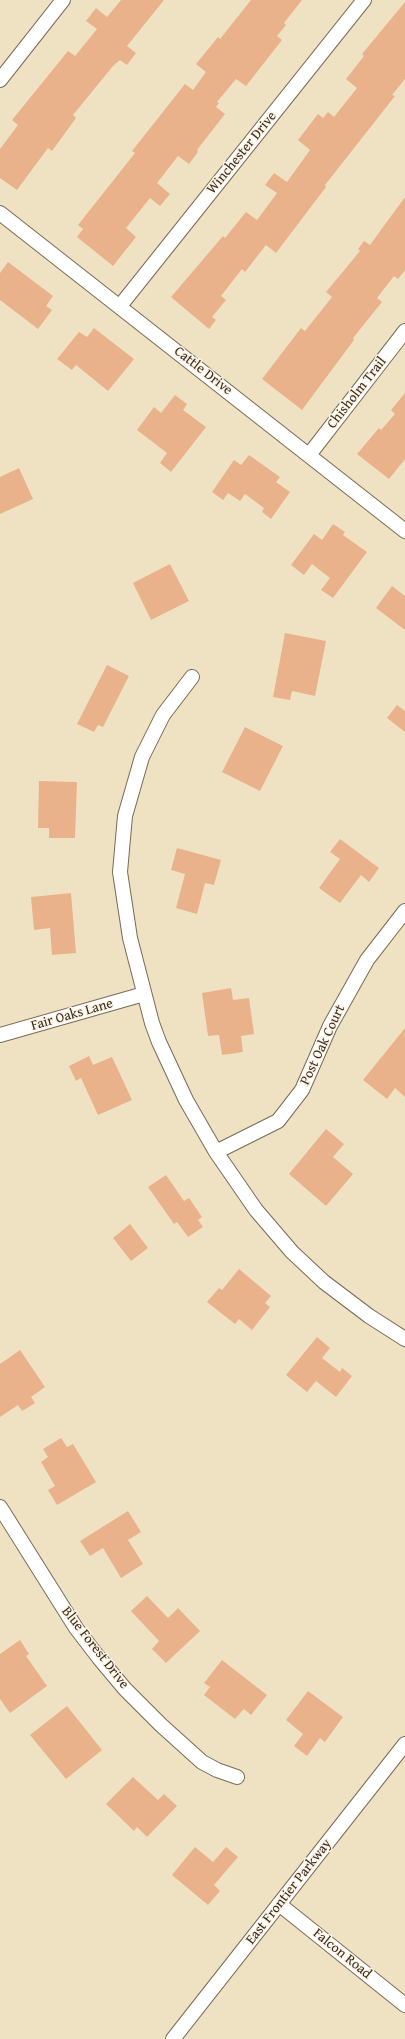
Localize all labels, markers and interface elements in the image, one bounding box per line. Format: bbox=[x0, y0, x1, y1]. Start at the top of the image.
street label: Winchester Drive bbox=[204, 108, 280, 198]
street label: Cattle Drive bbox=[171, 343, 235, 399]
street label: Chisholm Trail bbox=[324, 354, 390, 432]
street label: Fair Oaks Lane bbox=[29, 995, 115, 1035]
street label: Post Oak Court bbox=[297, 1002, 349, 1088]
street label: Blue Forest Drive bbox=[58, 1604, 132, 1692]
street label: East Frontier Parkway bbox=[243, 1836, 335, 1948]
street label: Falcon Road bbox=[309, 1925, 375, 1983]

